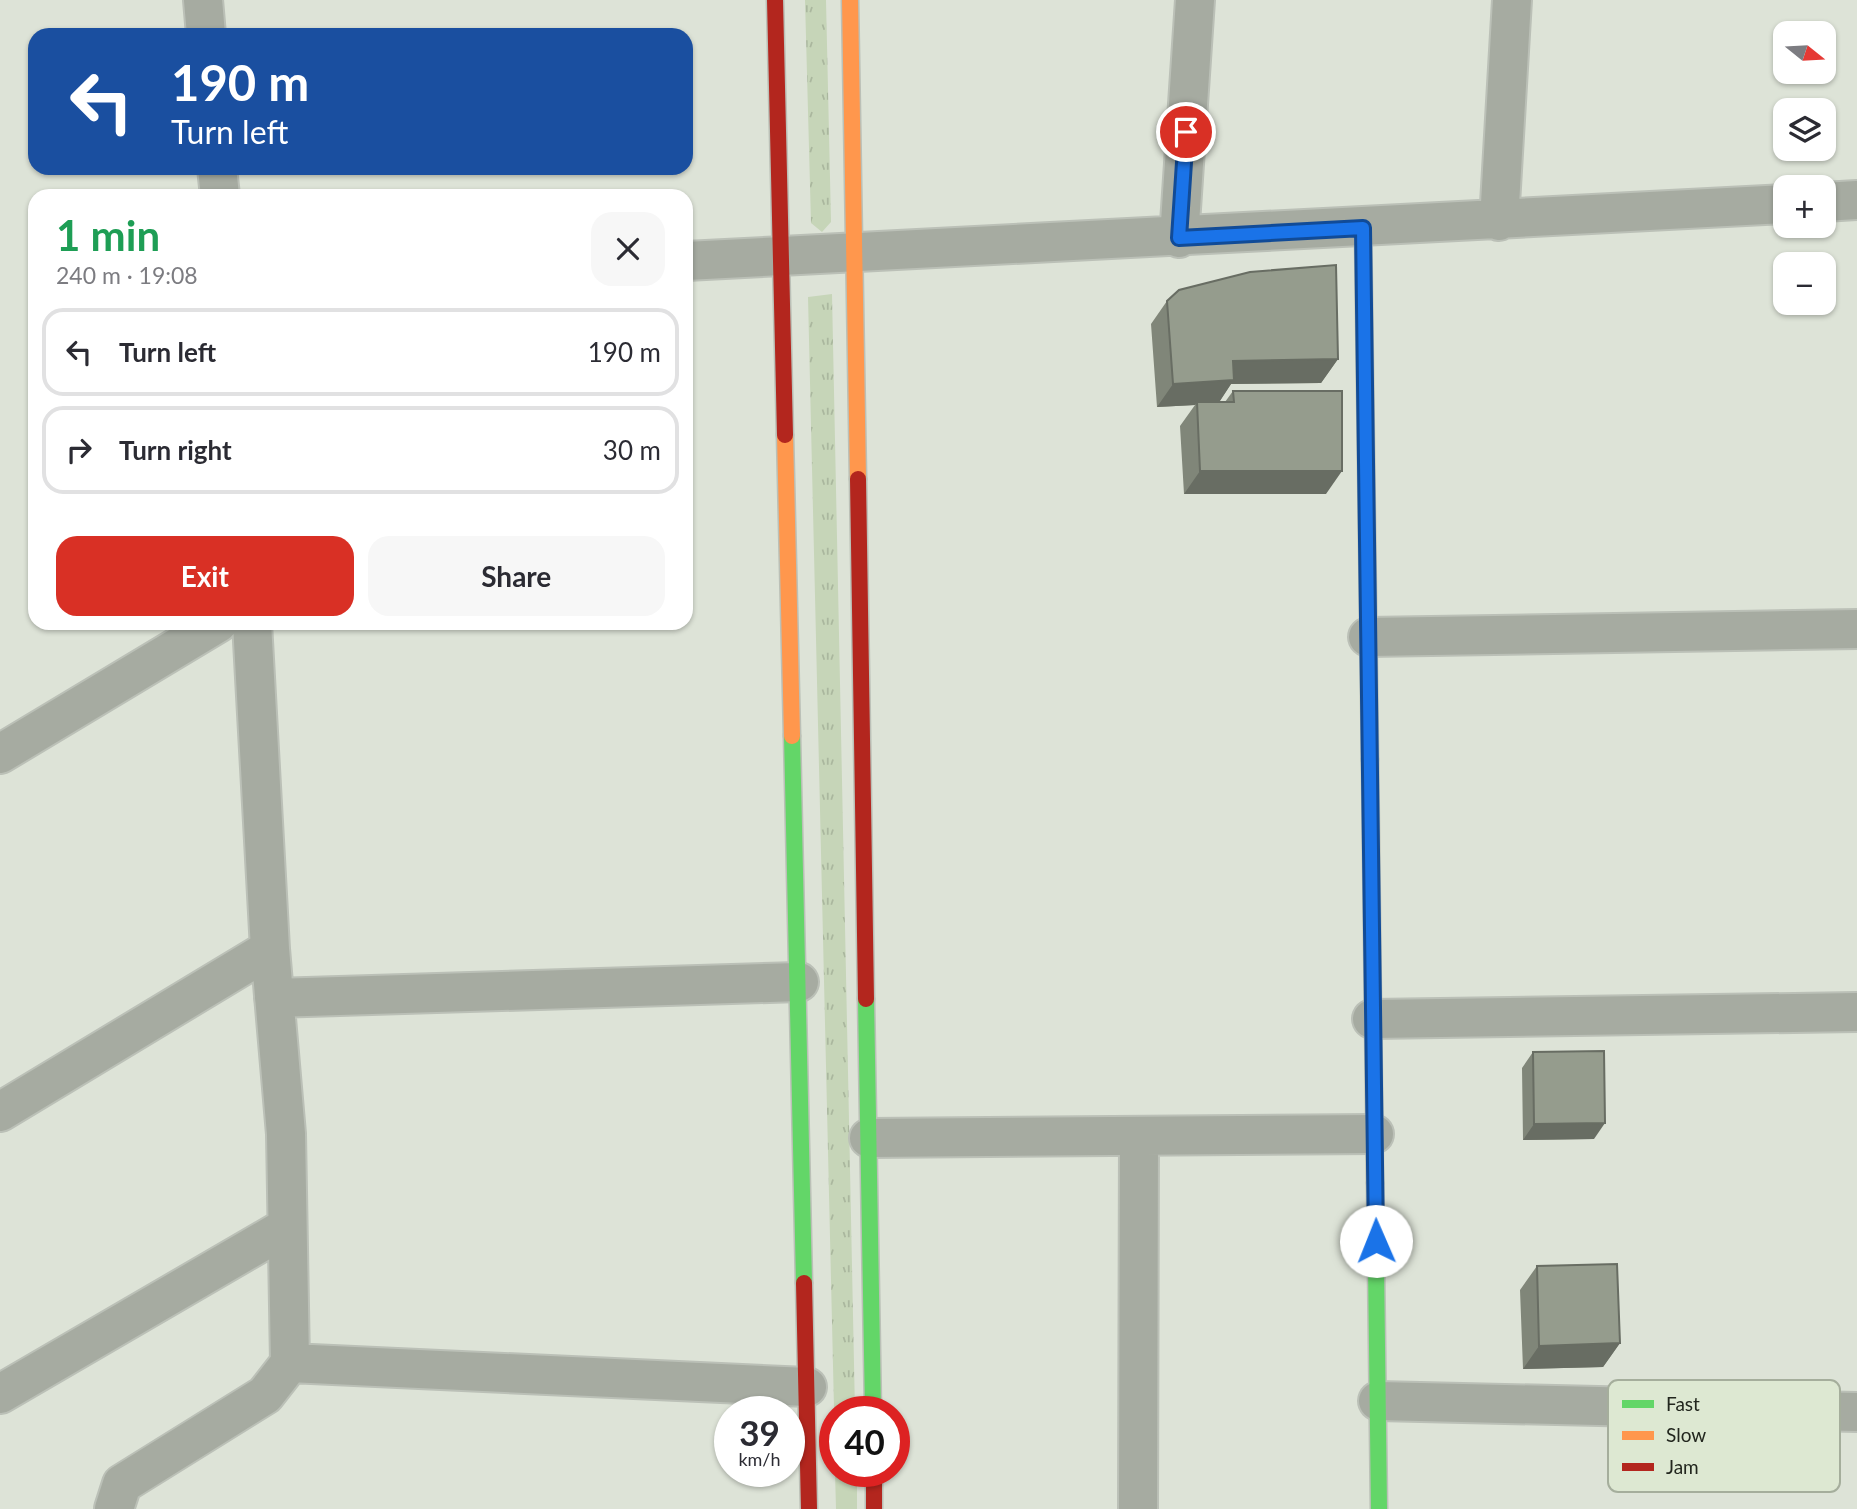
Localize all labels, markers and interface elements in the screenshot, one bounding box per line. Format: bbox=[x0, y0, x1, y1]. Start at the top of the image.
north arrow bbox=[1773, 21, 1836, 84]
map controls bbox=[1773, 21, 1836, 315]
text: 190 m bbox=[171, 53, 309, 111]
icon: left bbox=[56, 56, 147, 147]
button: layers bbox=[1773, 98, 1836, 161]
pin bbox=[1156, 102, 1216, 162]
text: Turn left bbox=[171, 112, 288, 151]
icon: arrive bbox=[1167, 113, 1205, 151]
button: + bbox=[1773, 175, 1836, 238]
text: 1 min bbox=[56, 210, 160, 260]
button: close bbox=[591, 212, 665, 286]
button: − bbox=[1773, 252, 1836, 315]
text: 240 m · 19:08 bbox=[56, 261, 198, 289]
icon: left bbox=[60, 333, 98, 371]
text: Turn left bbox=[119, 336, 216, 368]
text: 190 m bbox=[588, 336, 661, 368]
icon: right bbox=[60, 431, 98, 469]
text: Turn right bbox=[119, 434, 232, 466]
text: 30 m bbox=[603, 434, 661, 466]
button: Exit bbox=[56, 536, 354, 616]
button: Share bbox=[368, 536, 665, 616]
position arrow bbox=[1339, 1204, 1413, 1278]
legend bbox=[1608, 1380, 1840, 1492]
text: Fast bbox=[1666, 1392, 1700, 1415]
speed limit sign: 40 bbox=[819, 1396, 910, 1487]
text: 39 bbox=[739, 1411, 780, 1453]
text: Slow bbox=[1666, 1423, 1706, 1446]
text: km/h bbox=[738, 1448, 781, 1470]
text: Jam bbox=[1666, 1455, 1699, 1478]

